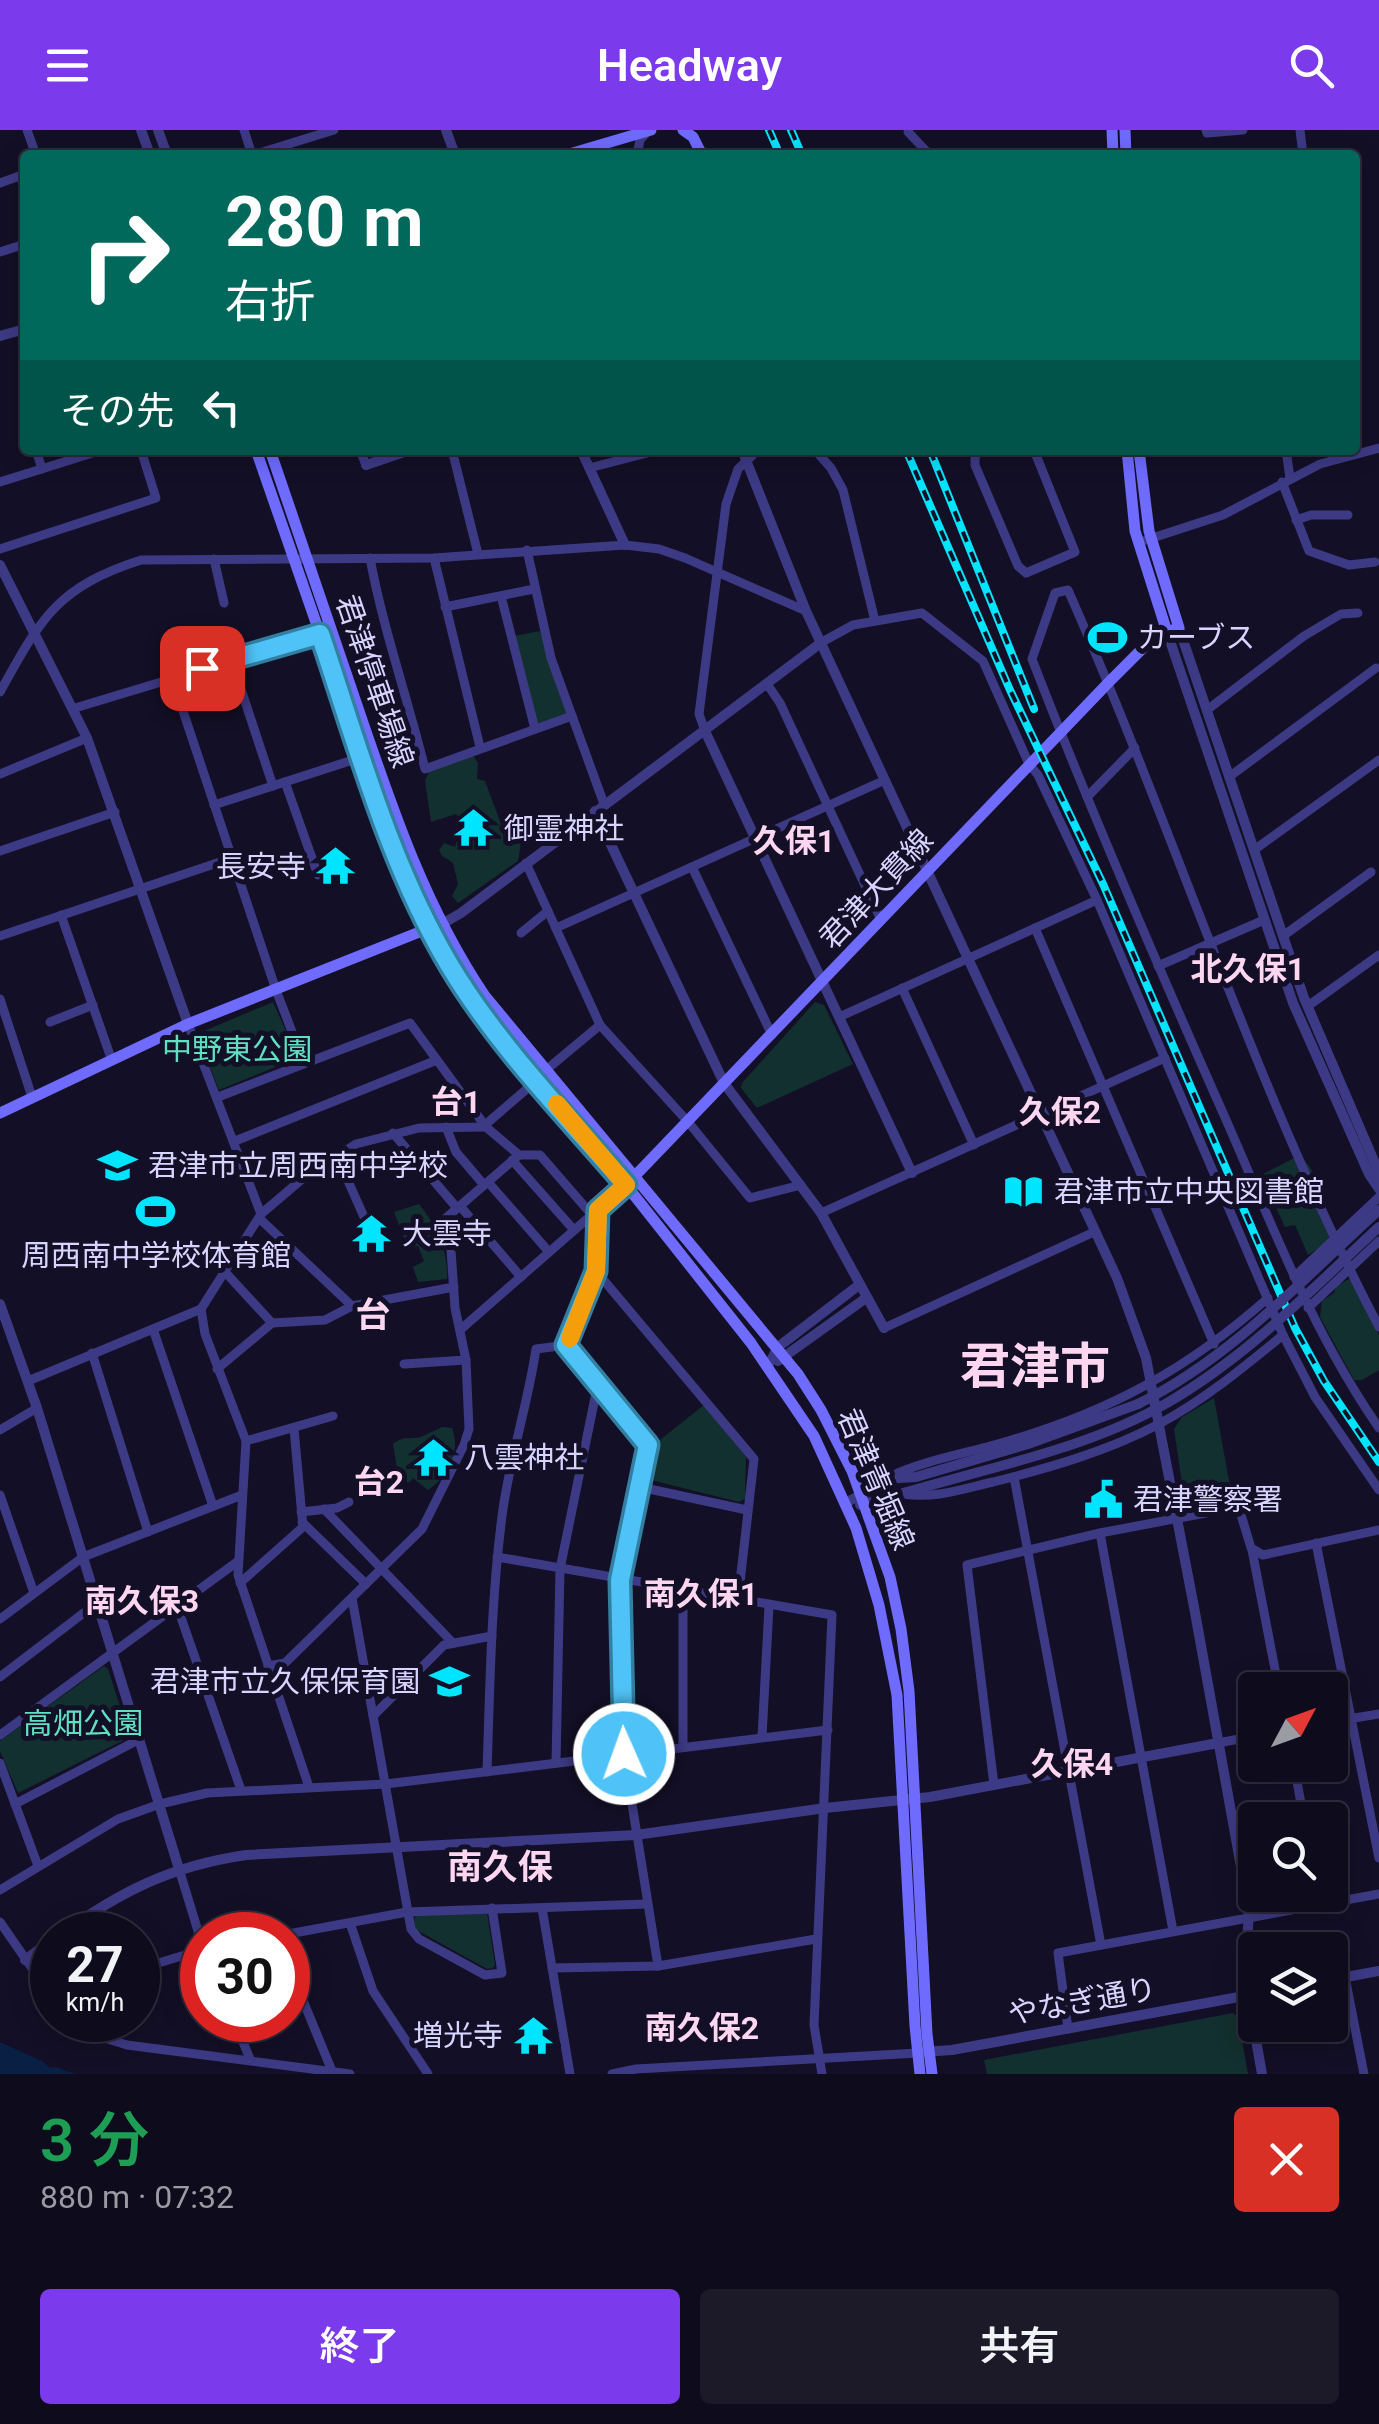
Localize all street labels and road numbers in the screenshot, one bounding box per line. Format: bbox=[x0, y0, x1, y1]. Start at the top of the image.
street label: 君津停車場線 bbox=[329, 590, 421, 772]
street label: 君津大貫線 bbox=[812, 822, 940, 956]
street label: 君津青堀線 bbox=[831, 1403, 921, 1555]
street label: やなぎ通り bbox=[1005, 1971, 1159, 2031]

